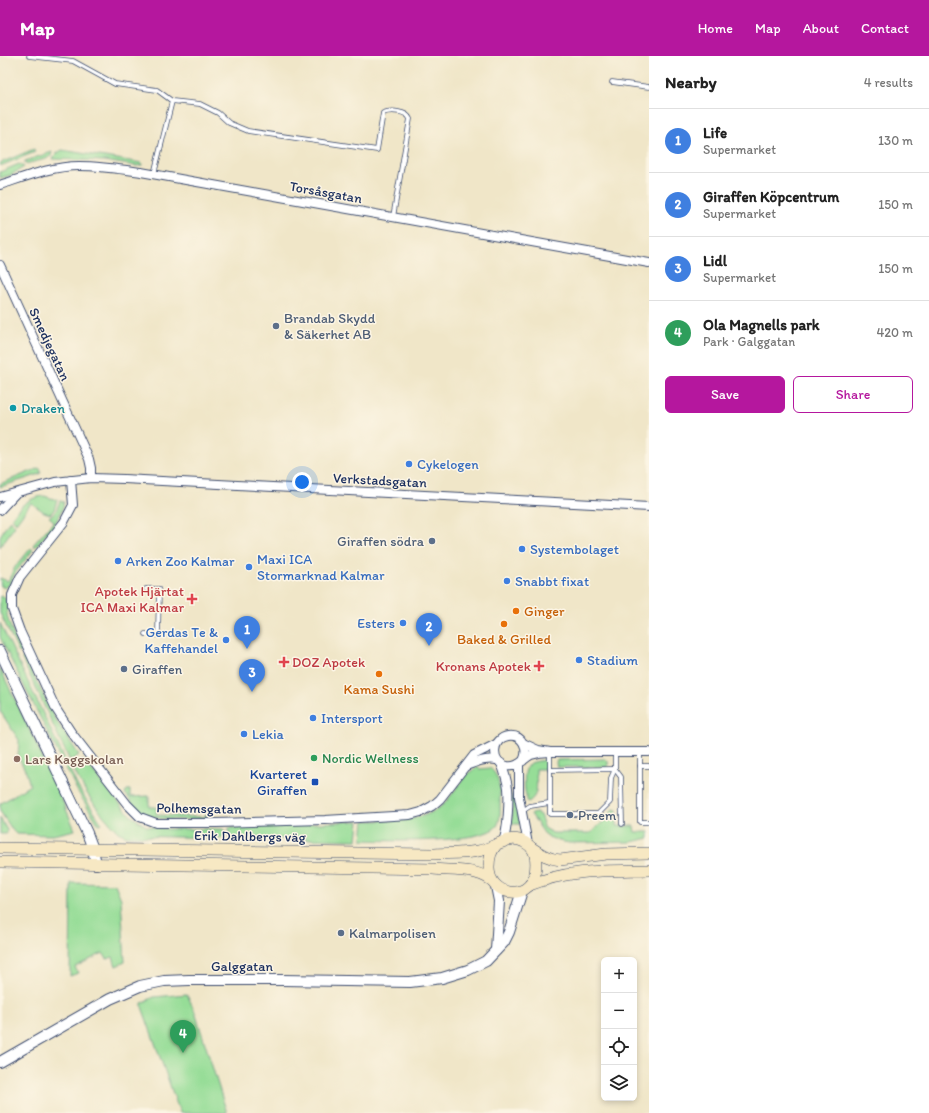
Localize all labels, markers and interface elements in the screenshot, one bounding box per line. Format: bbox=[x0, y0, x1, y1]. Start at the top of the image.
text: Map bbox=[20, 17, 55, 40]
text: Home bbox=[698, 20, 733, 37]
text: Map bbox=[755, 20, 781, 37]
text: About bbox=[803, 20, 839, 37]
text: Contact bbox=[861, 20, 909, 37]
text: Nearby bbox=[665, 72, 717, 92]
text: 4 results bbox=[864, 75, 913, 90]
text: Life bbox=[703, 124, 727, 142]
text: 1 bbox=[675, 133, 681, 148]
text: 130 m bbox=[878, 133, 913, 148]
text: Supermarket bbox=[703, 142, 776, 157]
street label: Torsåsgatan bbox=[288, 178, 364, 207]
text: Giraffen Köpcentrum bbox=[703, 188, 839, 206]
text: 2 bbox=[675, 197, 681, 212]
text: 150 m bbox=[878, 197, 913, 212]
text: Supermarket bbox=[703, 206, 776, 221]
text: Lidl bbox=[703, 252, 727, 270]
text: 3 bbox=[674, 261, 682, 276]
text: 150 m bbox=[878, 261, 913, 276]
text: Supermarket bbox=[703, 270, 776, 285]
street label: Smedjegatan bbox=[25, 305, 74, 384]
place label: Brandab Skydd & Säkerhet AB bbox=[284, 310, 376, 343]
text: Ola Magnells park bbox=[703, 316, 820, 334]
marker: Brandab Skydd & Säkerhet AB bbox=[271, 321, 281, 331]
text: 4 bbox=[674, 325, 682, 340]
text: 420 m bbox=[876, 325, 913, 340]
text: Park · Galggatan bbox=[703, 334, 795, 349]
button: Save bbox=[665, 376, 785, 413]
button: Share bbox=[793, 376, 913, 413]
place label: Draken bbox=[21, 400, 65, 417]
marker: Draken bbox=[8, 403, 18, 413]
place label: Cykelogen bbox=[417, 456, 479, 473]
marker: Cykelogen bbox=[404, 459, 414, 469]
street label: Verkstadsgatan bbox=[332, 470, 428, 491]
your location bbox=[292, 472, 312, 492]
place label: Giraffen södra bbox=[337, 533, 425, 550]
marker: Giraffen södra bbox=[427, 536, 437, 546]
place label: Systembolaget bbox=[530, 541, 619, 558]
marker: Systembolaget bbox=[517, 544, 527, 554]
place label: Maxi ICA Stormarknad Kalmar bbox=[257, 551, 385, 584]
place label: Arken Zoo Kalmar bbox=[126, 553, 235, 570]
marker: Arken Zoo Kalmar bbox=[113, 556, 123, 566]
marker: Maxi ICA Stormarknad Kalmar bbox=[244, 562, 254, 572]
place label: Snabbt fixat bbox=[515, 573, 589, 590]
marker: Snabbt fixat bbox=[502, 576, 512, 586]
place label: Apotek Hjärtat ICA Maxi Kalmar bbox=[81, 583, 184, 616]
marker: Apotek Hjärtat ICA Maxi Kalmar bbox=[187, 594, 197, 604]
place label: Ginger bbox=[524, 603, 565, 620]
marker: Ginger bbox=[511, 606, 521, 616]
pin: 2 bbox=[416, 613, 442, 646]
place label: Esters bbox=[357, 615, 395, 632]
pin: 1 bbox=[234, 616, 260, 649]
marker: Esters bbox=[398, 618, 408, 628]
marker: Baked & Grilled bbox=[499, 619, 509, 629]
place label: Gerdas Te & Kaffehandel bbox=[144, 624, 218, 657]
place label: Baked & Grilled bbox=[457, 631, 551, 648]
marker: Gerdas Te & Kaffehandel bbox=[221, 635, 231, 645]
place label: Stadium bbox=[587, 652, 638, 669]
place label: DOZ Apotek bbox=[292, 654, 366, 671]
marker: Stadium bbox=[574, 655, 584, 665]
marker: DOZ Apotek bbox=[279, 657, 289, 667]
place label: Kronans Apotek bbox=[436, 658, 532, 675]
pin: 3 bbox=[239, 659, 265, 692]
place label: Giraffen bbox=[132, 661, 183, 678]
marker: Kronans Apotek bbox=[534, 661, 544, 671]
marker: Giraffen bbox=[119, 664, 129, 674]
marker: Kama Sushi bbox=[374, 669, 384, 679]
place label: Kama Sushi bbox=[344, 681, 414, 698]
place label: Intersport bbox=[321, 710, 383, 727]
marker: Intersport bbox=[308, 713, 318, 723]
place label: Lekia bbox=[252, 726, 285, 743]
marker: Lekia bbox=[239, 729, 249, 739]
place label: Nordic Wellness bbox=[322, 750, 419, 767]
place label: Lars Kaggskolan bbox=[25, 751, 124, 768]
marker: Nordic Wellness bbox=[309, 753, 319, 763]
marker: Lars Kaggskolan bbox=[12, 754, 22, 764]
place label: Kvarteret Giraffen bbox=[250, 766, 308, 799]
marker: Kvarteret Giraffen bbox=[310, 777, 320, 787]
street label: Polhemsgatan bbox=[156, 799, 242, 818]
place label: Preem bbox=[578, 807, 617, 824]
marker: Preem bbox=[565, 810, 575, 820]
street label: Erik Dahlbergs väg bbox=[194, 827, 307, 846]
place label: Kalmarpolisen bbox=[349, 925, 436, 942]
marker: Kalmarpolisen bbox=[336, 928, 346, 938]
map controls bbox=[601, 957, 637, 1101]
button: + bbox=[601, 957, 637, 993]
street label: Galggatan bbox=[211, 958, 274, 975]
button: − bbox=[601, 993, 637, 1029]
pin: 4 bbox=[170, 1020, 196, 1053]
button: locate bbox=[601, 1029, 637, 1065]
button: layers bbox=[601, 1065, 637, 1101]

